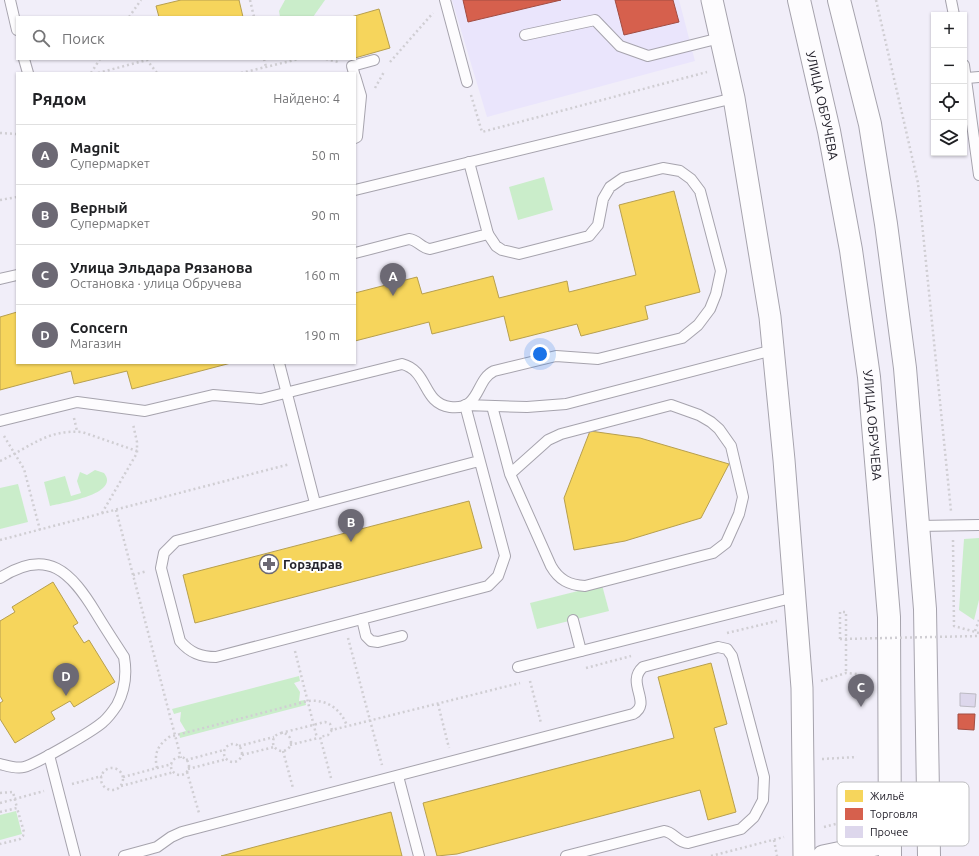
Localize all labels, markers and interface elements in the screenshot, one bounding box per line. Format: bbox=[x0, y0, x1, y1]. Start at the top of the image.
map controls bbox=[931, 12, 967, 156]
button: + bbox=[931, 12, 967, 48]
search box bbox=[16, 16, 356, 60]
icon: search bbox=[30, 27, 52, 49]
text: Поиск bbox=[62, 30, 105, 47]
button: − bbox=[931, 48, 967, 84]
street label: УЛИЦА ОБРУЧЕВА bbox=[804, 50, 841, 162]
button: locate bbox=[931, 84, 967, 120]
text: Рядом bbox=[32, 89, 87, 108]
text: Найдено: 4 bbox=[273, 91, 340, 105]
button: layers bbox=[931, 120, 967, 156]
text: Magnit bbox=[70, 139, 120, 156]
text: A bbox=[40, 148, 50, 162]
text: 50 m bbox=[311, 148, 340, 162]
text: Супермаркет bbox=[70, 156, 150, 170]
text: Верный bbox=[70, 199, 128, 216]
text: B bbox=[41, 208, 49, 222]
text: 90 m bbox=[311, 208, 340, 222]
text: Супермаркет bbox=[70, 216, 150, 230]
text: Улица Эльдара Рязанова bbox=[70, 259, 253, 276]
pin: A bbox=[380, 263, 406, 296]
text: C bbox=[41, 268, 49, 282]
text: 160 m bbox=[304, 268, 340, 282]
text: Остановка · улица Обручева bbox=[70, 276, 242, 290]
text: Concern bbox=[70, 319, 128, 336]
text: D bbox=[40, 328, 50, 342]
text: 190 m bbox=[304, 328, 340, 342]
text: Магазин bbox=[70, 336, 121, 350]
your location bbox=[530, 344, 550, 364]
street label: УЛИЦА ОБРУЧЕВА bbox=[861, 369, 885, 482]
pin: B bbox=[338, 509, 364, 542]
pharmacy icon: Горздрав bbox=[258, 553, 280, 575]
place label: Горздрав bbox=[283, 557, 343, 571]
pin: D bbox=[53, 663, 79, 696]
pin: C bbox=[848, 674, 874, 707]
legend bbox=[837, 782, 969, 846]
text: Жильё bbox=[870, 790, 904, 802]
text: Торговля bbox=[870, 808, 918, 820]
text: Прочее bbox=[870, 826, 908, 838]

